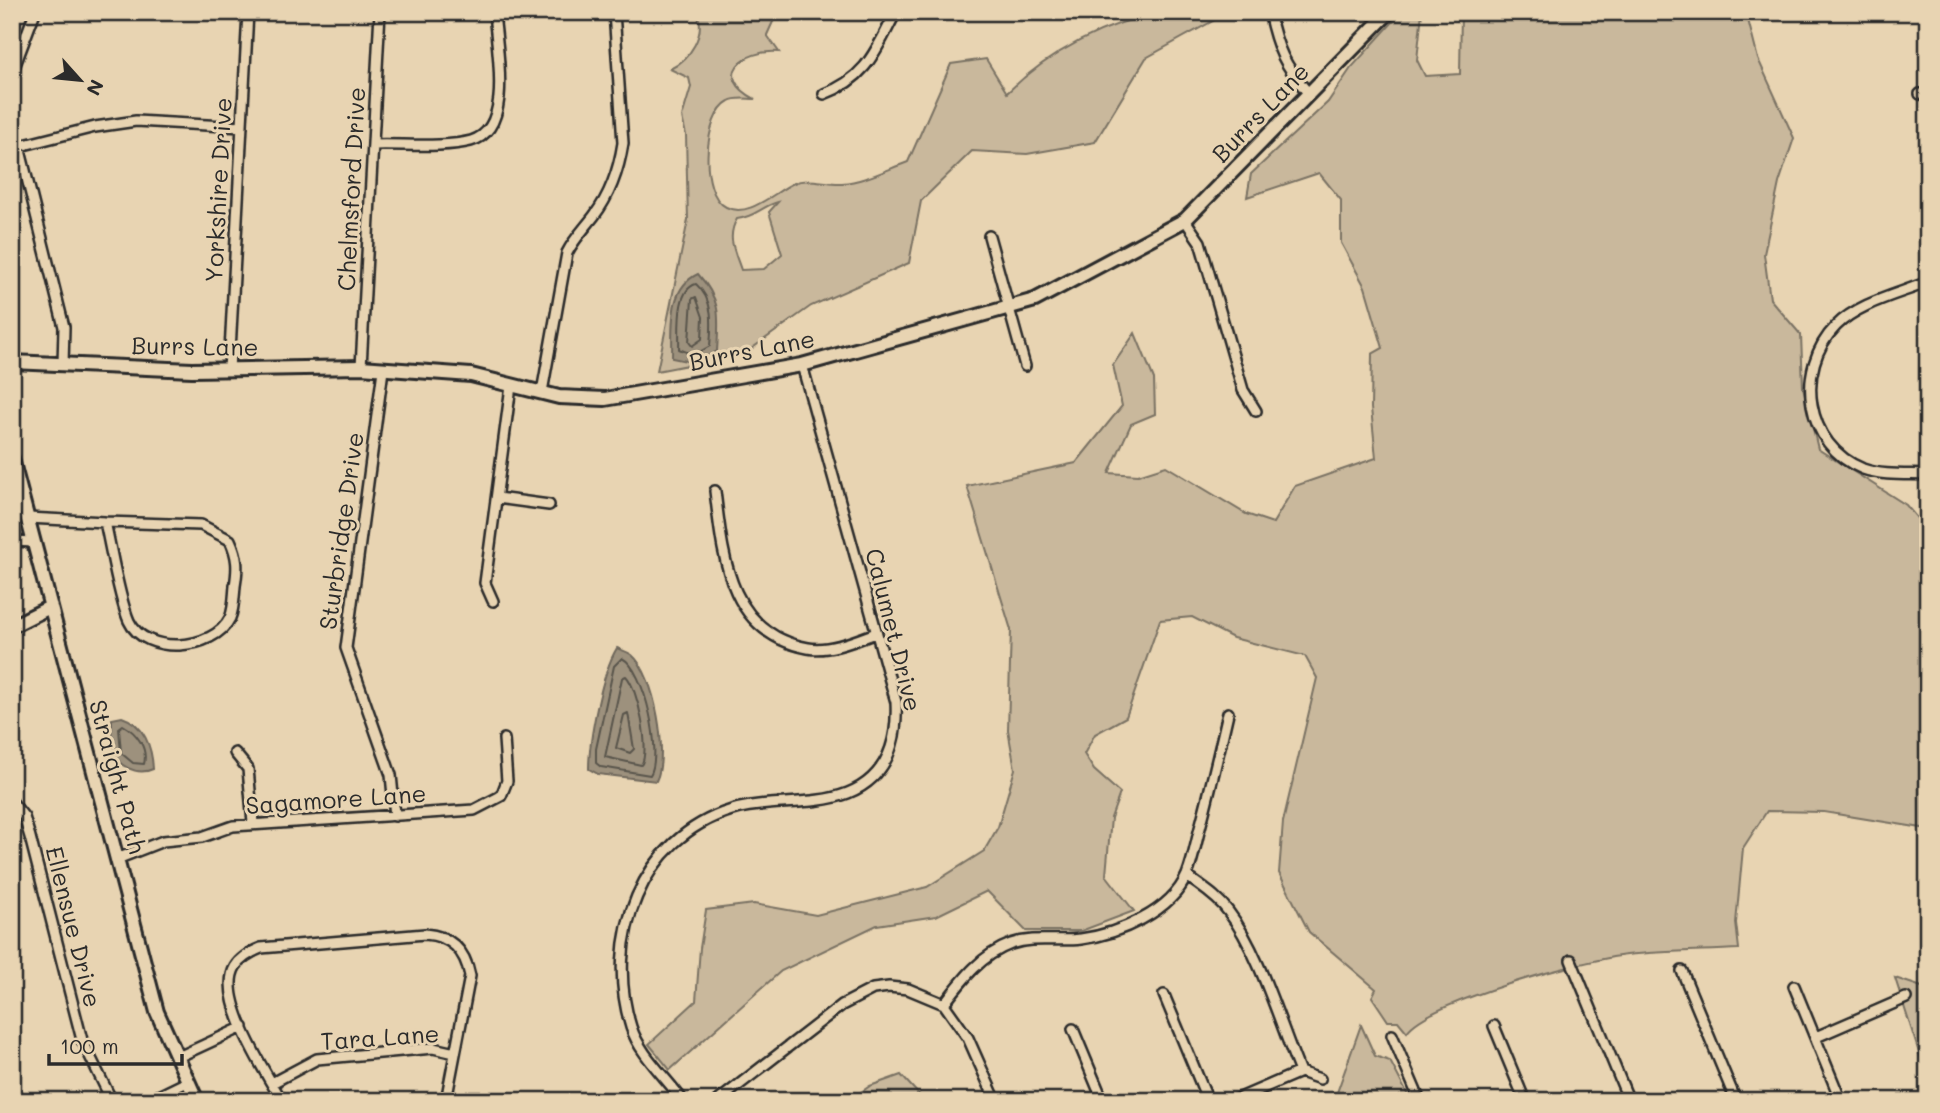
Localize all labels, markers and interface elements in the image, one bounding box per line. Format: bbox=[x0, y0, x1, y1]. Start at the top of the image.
north arrow bbox=[46, 46, 116, 116]
street label: Burrs Lane bbox=[1205, 55, 1315, 168]
text: N bbox=[81, 76, 110, 100]
street label: Chelmsford Drive bbox=[330, 86, 371, 292]
street label: Yorkshire Drive bbox=[197, 97, 238, 283]
street label: Burrs Lane bbox=[686, 322, 817, 377]
street label: Burrs Lane bbox=[131, 329, 259, 362]
street label: Sturbridge Drive bbox=[311, 430, 370, 632]
street label: Calumet Drive bbox=[859, 545, 930, 714]
street label: Straight Path bbox=[83, 696, 154, 857]
street label: Sagamore Lane bbox=[245, 777, 427, 820]
street label: Ellensue Drive bbox=[39, 843, 109, 1010]
street label: Tara Lane bbox=[320, 1017, 440, 1056]
scale bar bbox=[49, 1022, 182, 1066]
text: 100 m bbox=[60, 1032, 119, 1059]

